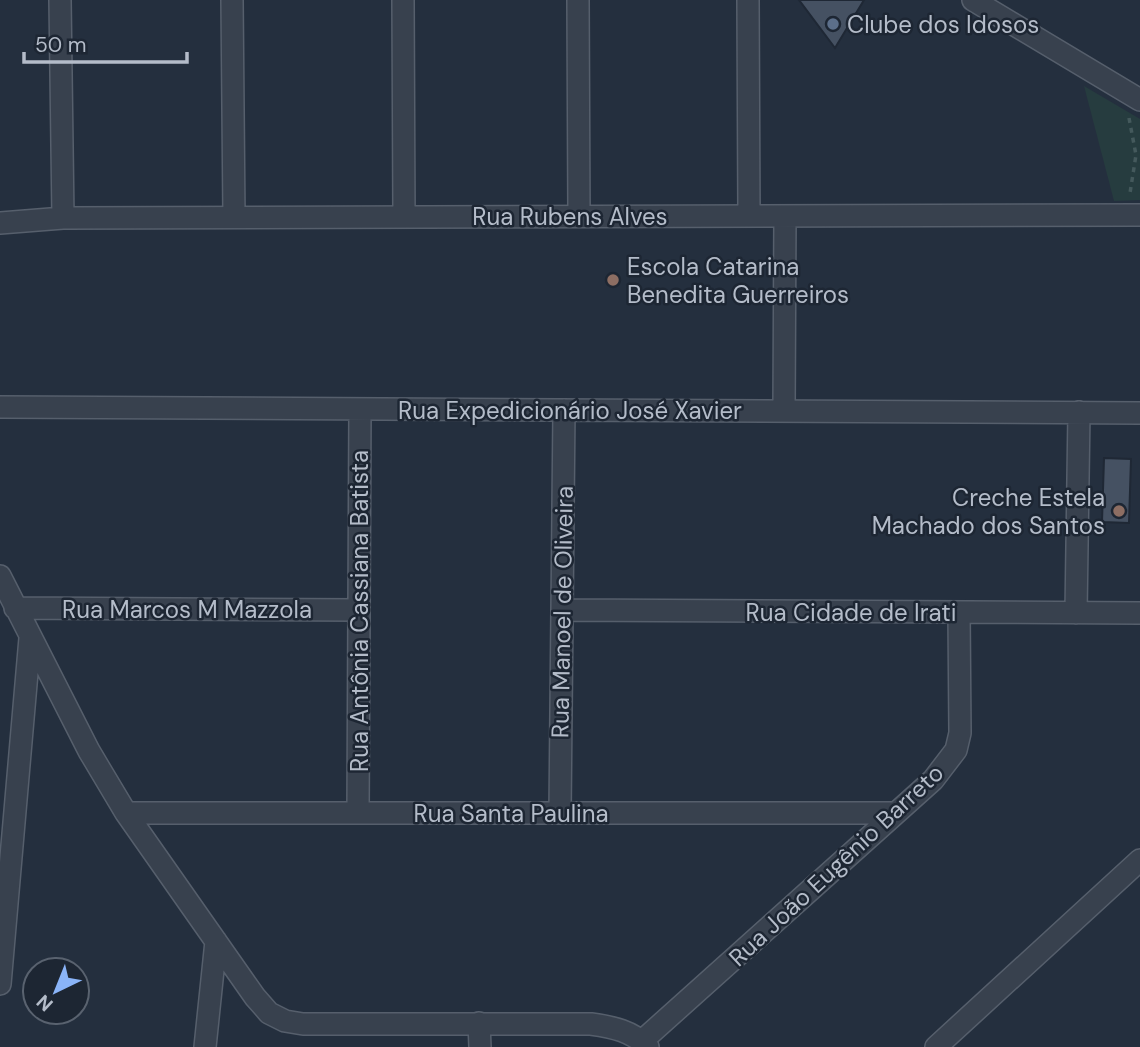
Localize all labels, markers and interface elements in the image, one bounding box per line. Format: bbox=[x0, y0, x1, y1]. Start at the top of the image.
place label: Clube dos Idosos bbox=[847, 9, 1039, 40]
marker: Clube dos Idosos bbox=[825, 16, 841, 32]
scale bar bbox=[24, 21, 187, 65]
text: 50 m bbox=[35, 31, 86, 59]
street label: Rua Rubens Alves bbox=[472, 201, 668, 232]
place label: Escola Catarina Benedita Guerreiros bbox=[627, 251, 849, 310]
marker: Escola Catarina Benedita Guerreiros bbox=[605, 272, 621, 288]
street label: Rua Expedicionário José Xavier bbox=[398, 395, 742, 426]
street label: Rua Antônia Cassiana Batista bbox=[344, 450, 375, 772]
place label: Creche Estela Machado dos Santos bbox=[872, 482, 1105, 541]
street label: Rua Manoel de Oliveira bbox=[544, 486, 580, 738]
marker: Creche Estela Machado dos Santos bbox=[1111, 503, 1127, 519]
street label: Rua Marcos M Mazzola bbox=[62, 594, 312, 625]
street label: Rua Cidade de Irati bbox=[745, 597, 957, 628]
street label: Rua João Eugênio Barreto bbox=[722, 757, 950, 973]
street label: Rua Santa Paulina bbox=[413, 798, 609, 829]
north arrow bbox=[21, 956, 91, 1026]
text: N bbox=[31, 989, 58, 1017]

